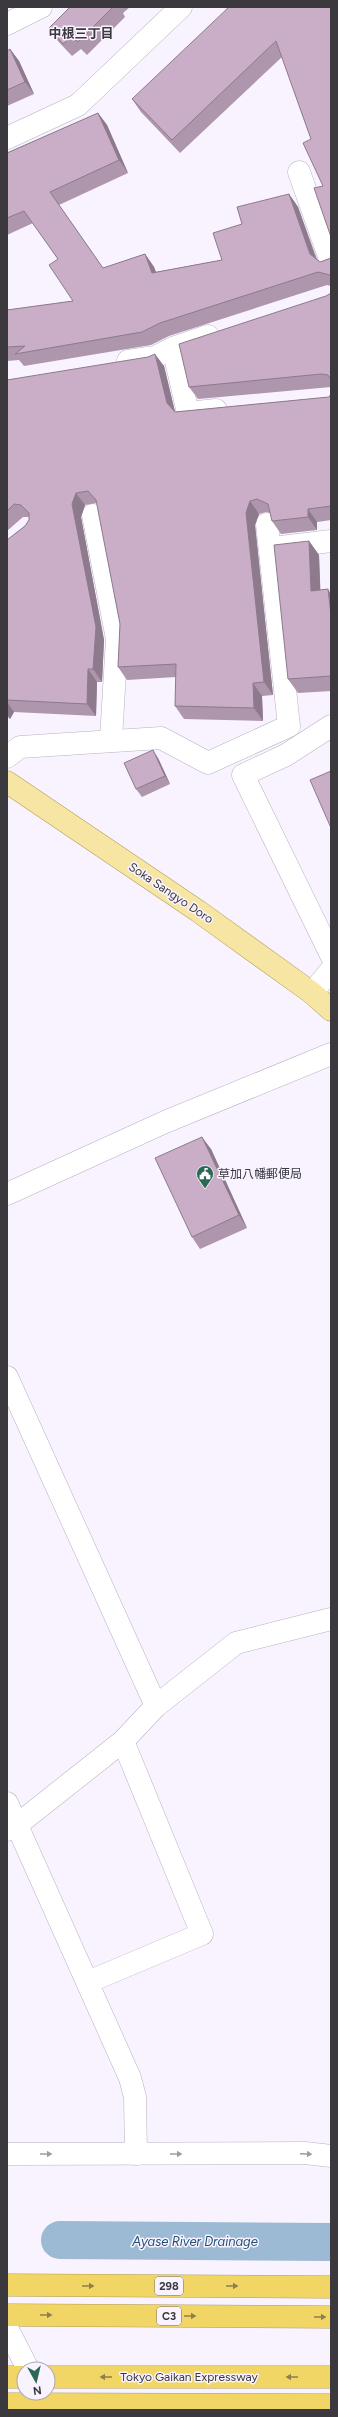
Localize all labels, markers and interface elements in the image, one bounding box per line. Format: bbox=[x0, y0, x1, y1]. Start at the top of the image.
district label: 中根三丁目 bbox=[48, 26, 114, 41]
street label: Soka Sangyo Doro bbox=[126, 860, 216, 926]
public building icon: 草加八幡郵便局 bbox=[195, 1164, 215, 1189]
place label: 草加八幡郵便局 bbox=[218, 1167, 302, 1181]
one-way arrow bbox=[300, 2150, 312, 2157]
one-way arrow bbox=[40, 2151, 53, 2157]
one-way arrow bbox=[170, 2151, 183, 2157]
water label: Ayase River Drainage bbox=[131, 2234, 258, 2249]
road number: 298 bbox=[155, 2277, 183, 2295]
one-way arrow bbox=[82, 2282, 94, 2289]
one-way arrow bbox=[226, 2283, 239, 2289]
road number: C3 bbox=[157, 2307, 181, 2325]
one-way arrow bbox=[40, 2312, 53, 2318]
one-way arrow bbox=[184, 2313, 197, 2319]
one-way arrow bbox=[314, 2314, 327, 2320]
north arrow bbox=[16, 2361, 56, 2401]
street label: Tokyo Gaikan Expressway bbox=[120, 2370, 258, 2384]
one-way arrow bbox=[99, 2374, 112, 2380]
one-way arrow bbox=[285, 2374, 298, 2380]
text: N bbox=[32, 2383, 42, 2397]

